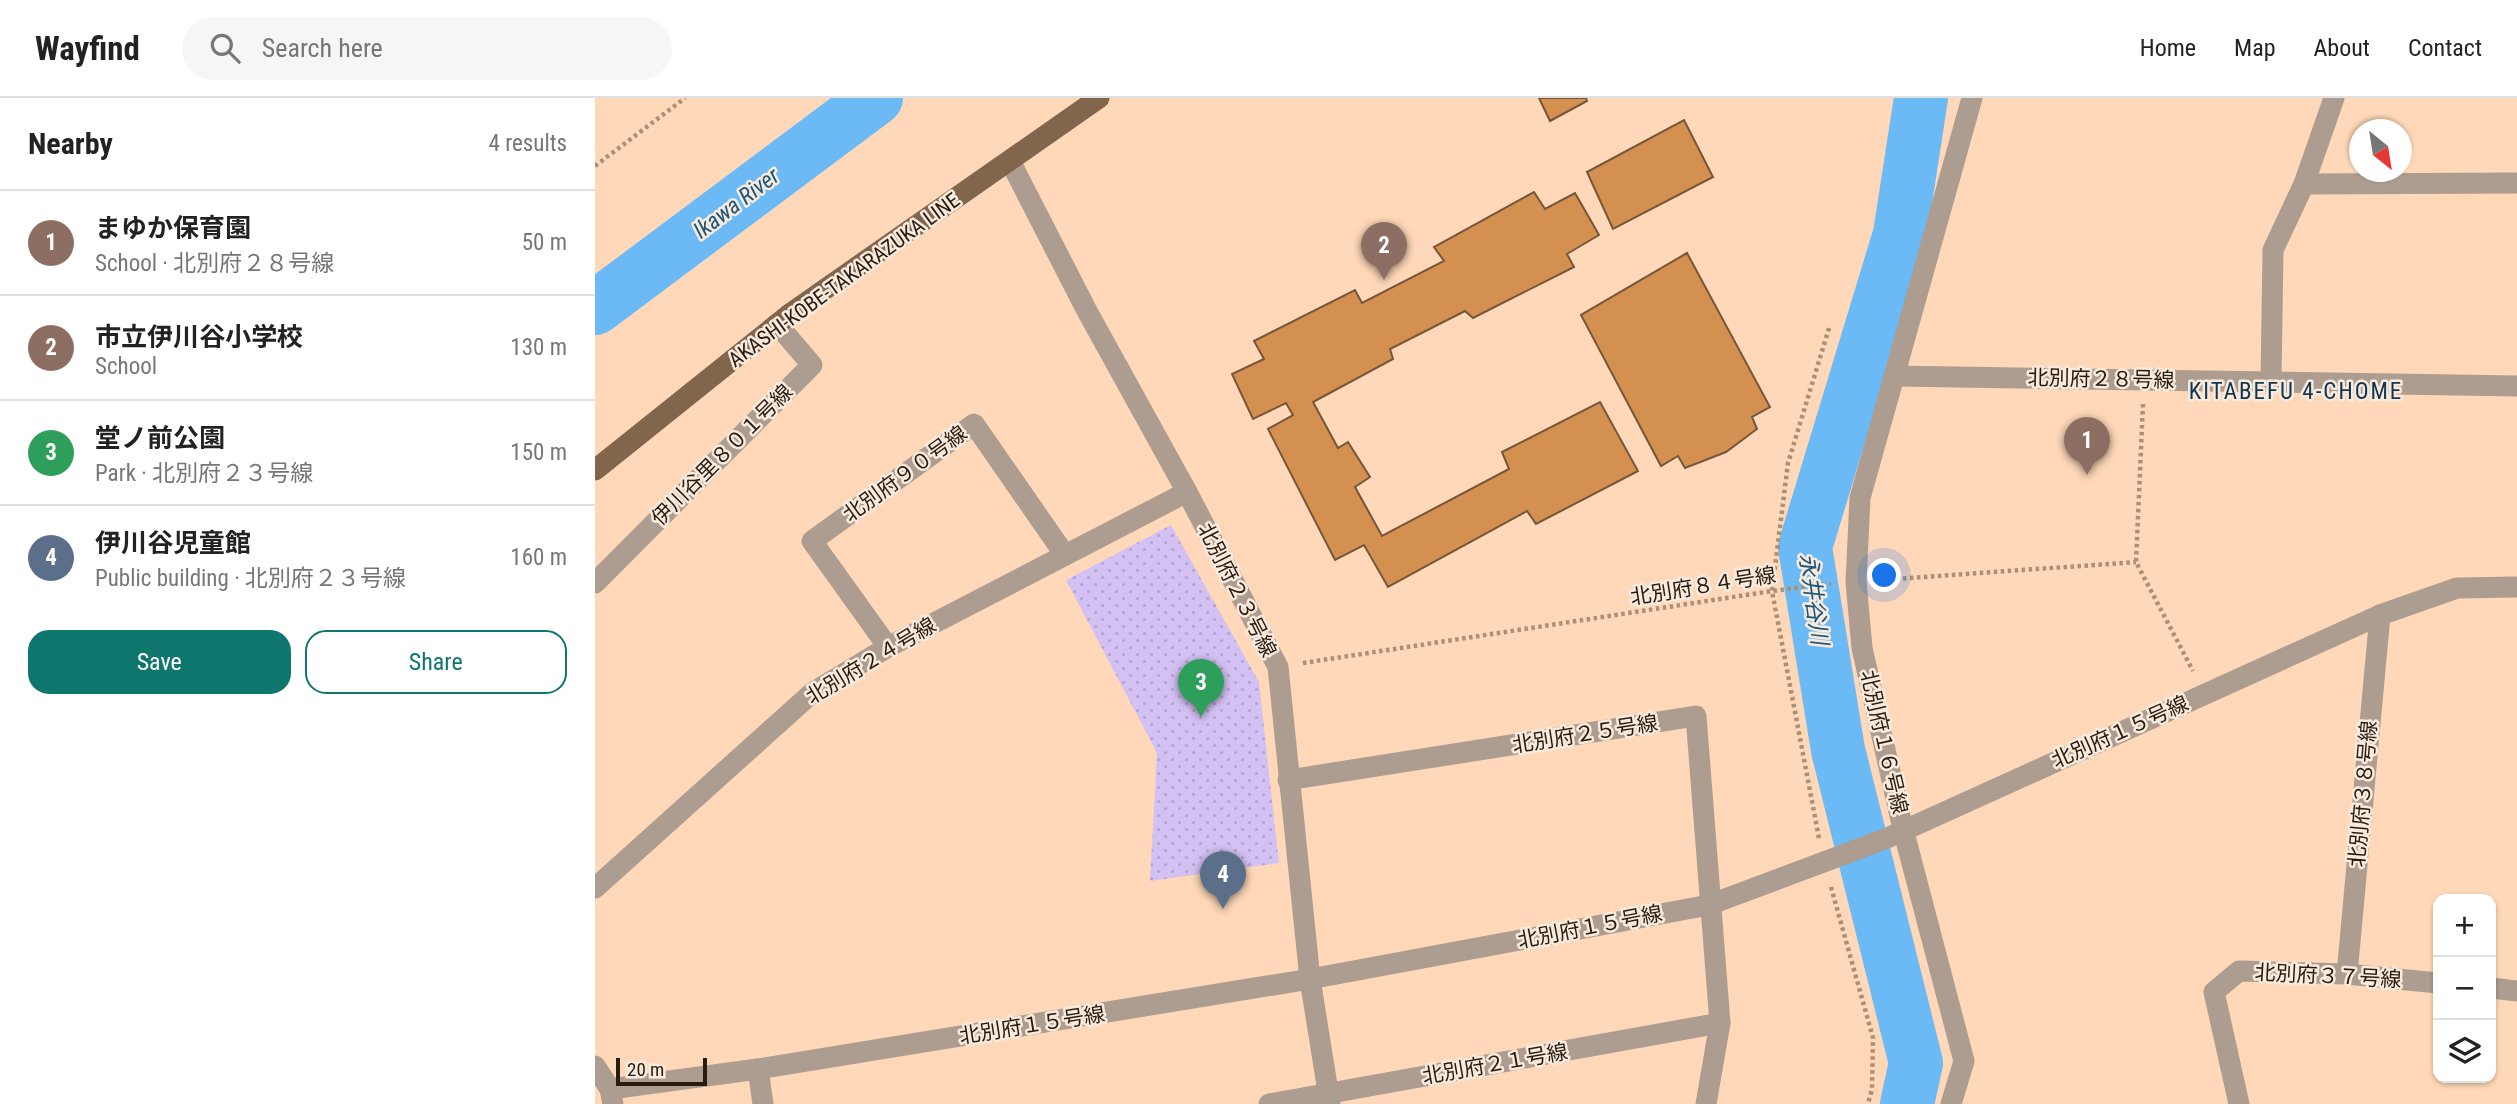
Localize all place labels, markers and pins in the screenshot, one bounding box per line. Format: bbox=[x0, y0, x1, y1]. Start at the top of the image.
pin: 2 bbox=[1361, 222, 1407, 280]
pin: 1 bbox=[2064, 417, 2110, 475]
pin: 3 bbox=[1178, 659, 1224, 717]
pin: 4 bbox=[1200, 851, 1246, 909]

